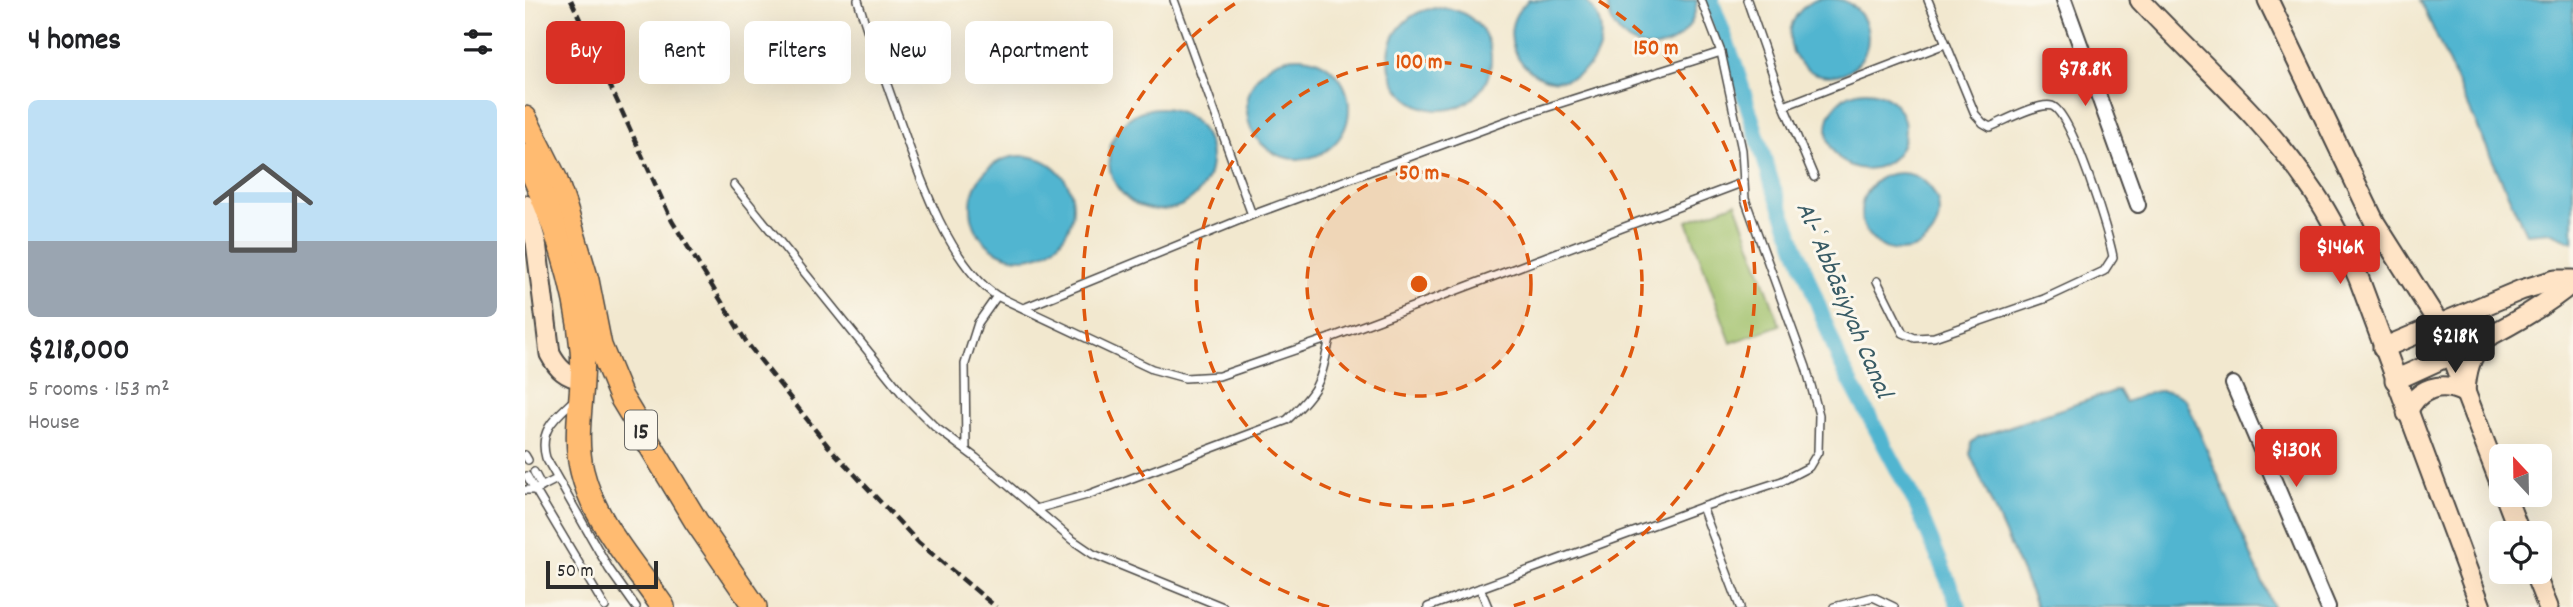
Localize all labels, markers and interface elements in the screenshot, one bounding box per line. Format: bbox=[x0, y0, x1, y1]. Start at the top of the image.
text: 4 homes bbox=[28, 21, 121, 64]
chip: Buy bbox=[546, 21, 625, 84]
chip: Rent bbox=[639, 21, 730, 84]
chip: Filters bbox=[744, 21, 851, 84]
chip: New bbox=[865, 21, 951, 84]
chip: Apartment bbox=[965, 21, 1113, 84]
icon: filters bbox=[459, 23, 497, 61]
text: 150 m bbox=[1633, 35, 1679, 65]
pin: $78.8K bbox=[2028, 48, 2142, 108]
text: 100 m bbox=[1396, 49, 1442, 79]
text: $78.8K bbox=[2058, 54, 2112, 87]
icon: home bbox=[200, 145, 326, 271]
text: 50 m bbox=[1399, 160, 1439, 190]
water label: Al-ʿAbbāsiyyah Canal bbox=[1785, 197, 1902, 406]
pin: $146K bbox=[2291, 226, 2389, 286]
text: $146K bbox=[2316, 232, 2364, 265]
centre of rings bbox=[1407, 272, 1431, 296]
pin: $218K bbox=[2406, 316, 2504, 375]
text: $218K bbox=[2432, 321, 2478, 354]
text: $218,000 bbox=[28, 331, 130, 374]
text: 5 rooms · 153 m² bbox=[28, 374, 170, 407]
text: House bbox=[28, 407, 80, 440]
road number: 15 bbox=[625, 410, 657, 450]
pin: $130K bbox=[2247, 430, 2345, 489]
text: $130K bbox=[2271, 435, 2321, 468]
north arrow bbox=[2489, 444, 2551, 508]
map controls bbox=[2489, 444, 2552, 584]
button: locate bbox=[2489, 521, 2552, 584]
scale bar bbox=[546, 558, 658, 590]
text: 50 m bbox=[557, 559, 594, 586]

